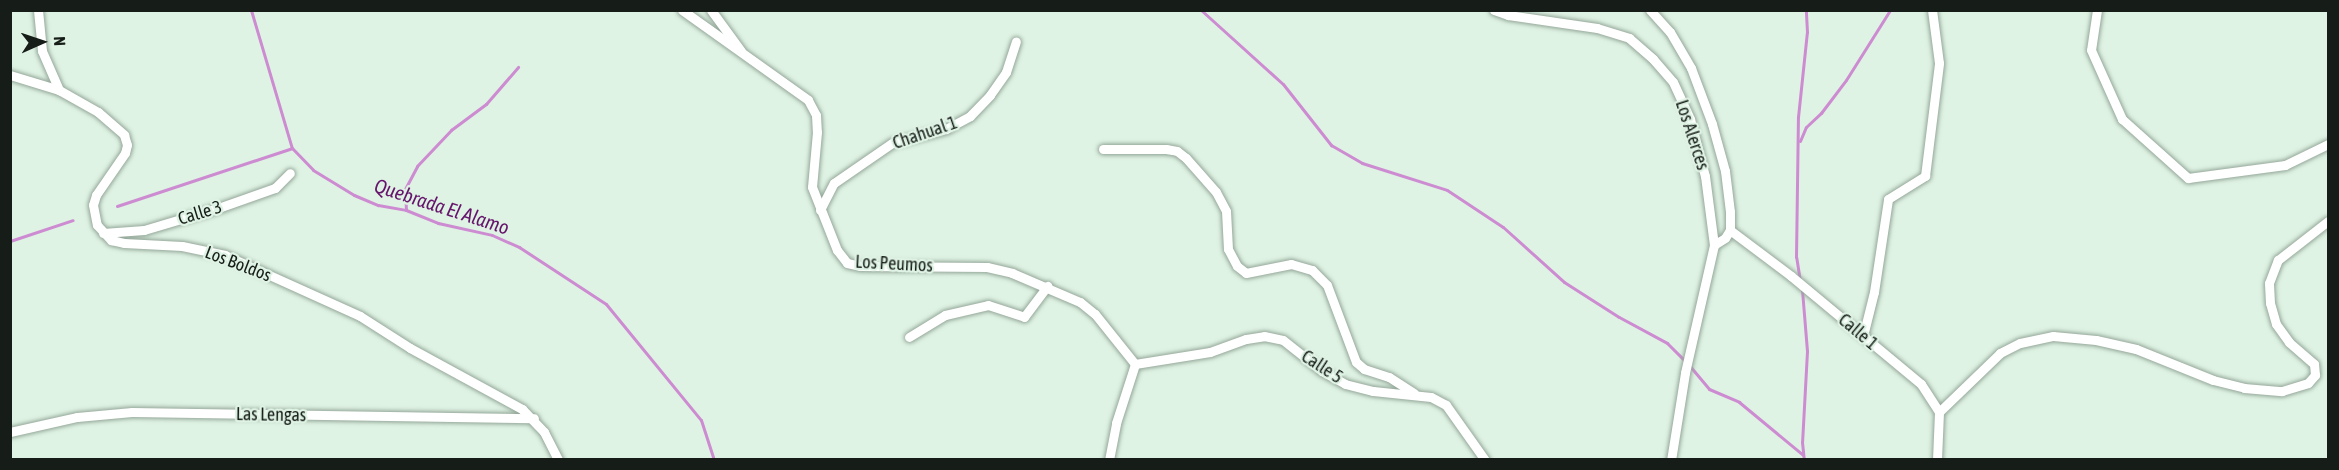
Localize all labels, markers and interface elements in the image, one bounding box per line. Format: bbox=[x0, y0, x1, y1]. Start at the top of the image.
north arrow bbox=[12, 12, 72, 72]
text: N bbox=[51, 36, 69, 46]
street label: Los Alerces bbox=[1671, 97, 1713, 173]
street label: Chahual 1 bbox=[890, 112, 960, 154]
water label: Quebrada El Alamo bbox=[371, 173, 513, 239]
street label: Calle 3 bbox=[175, 196, 225, 230]
street label: Los Boldos bbox=[202, 242, 274, 286]
street label: Los Peumos bbox=[855, 251, 933, 277]
street label: Calle 1 bbox=[1834, 309, 1882, 355]
street label: Calle 5 bbox=[1297, 346, 1347, 388]
street label: Las Lengas bbox=[236, 404, 306, 426]

